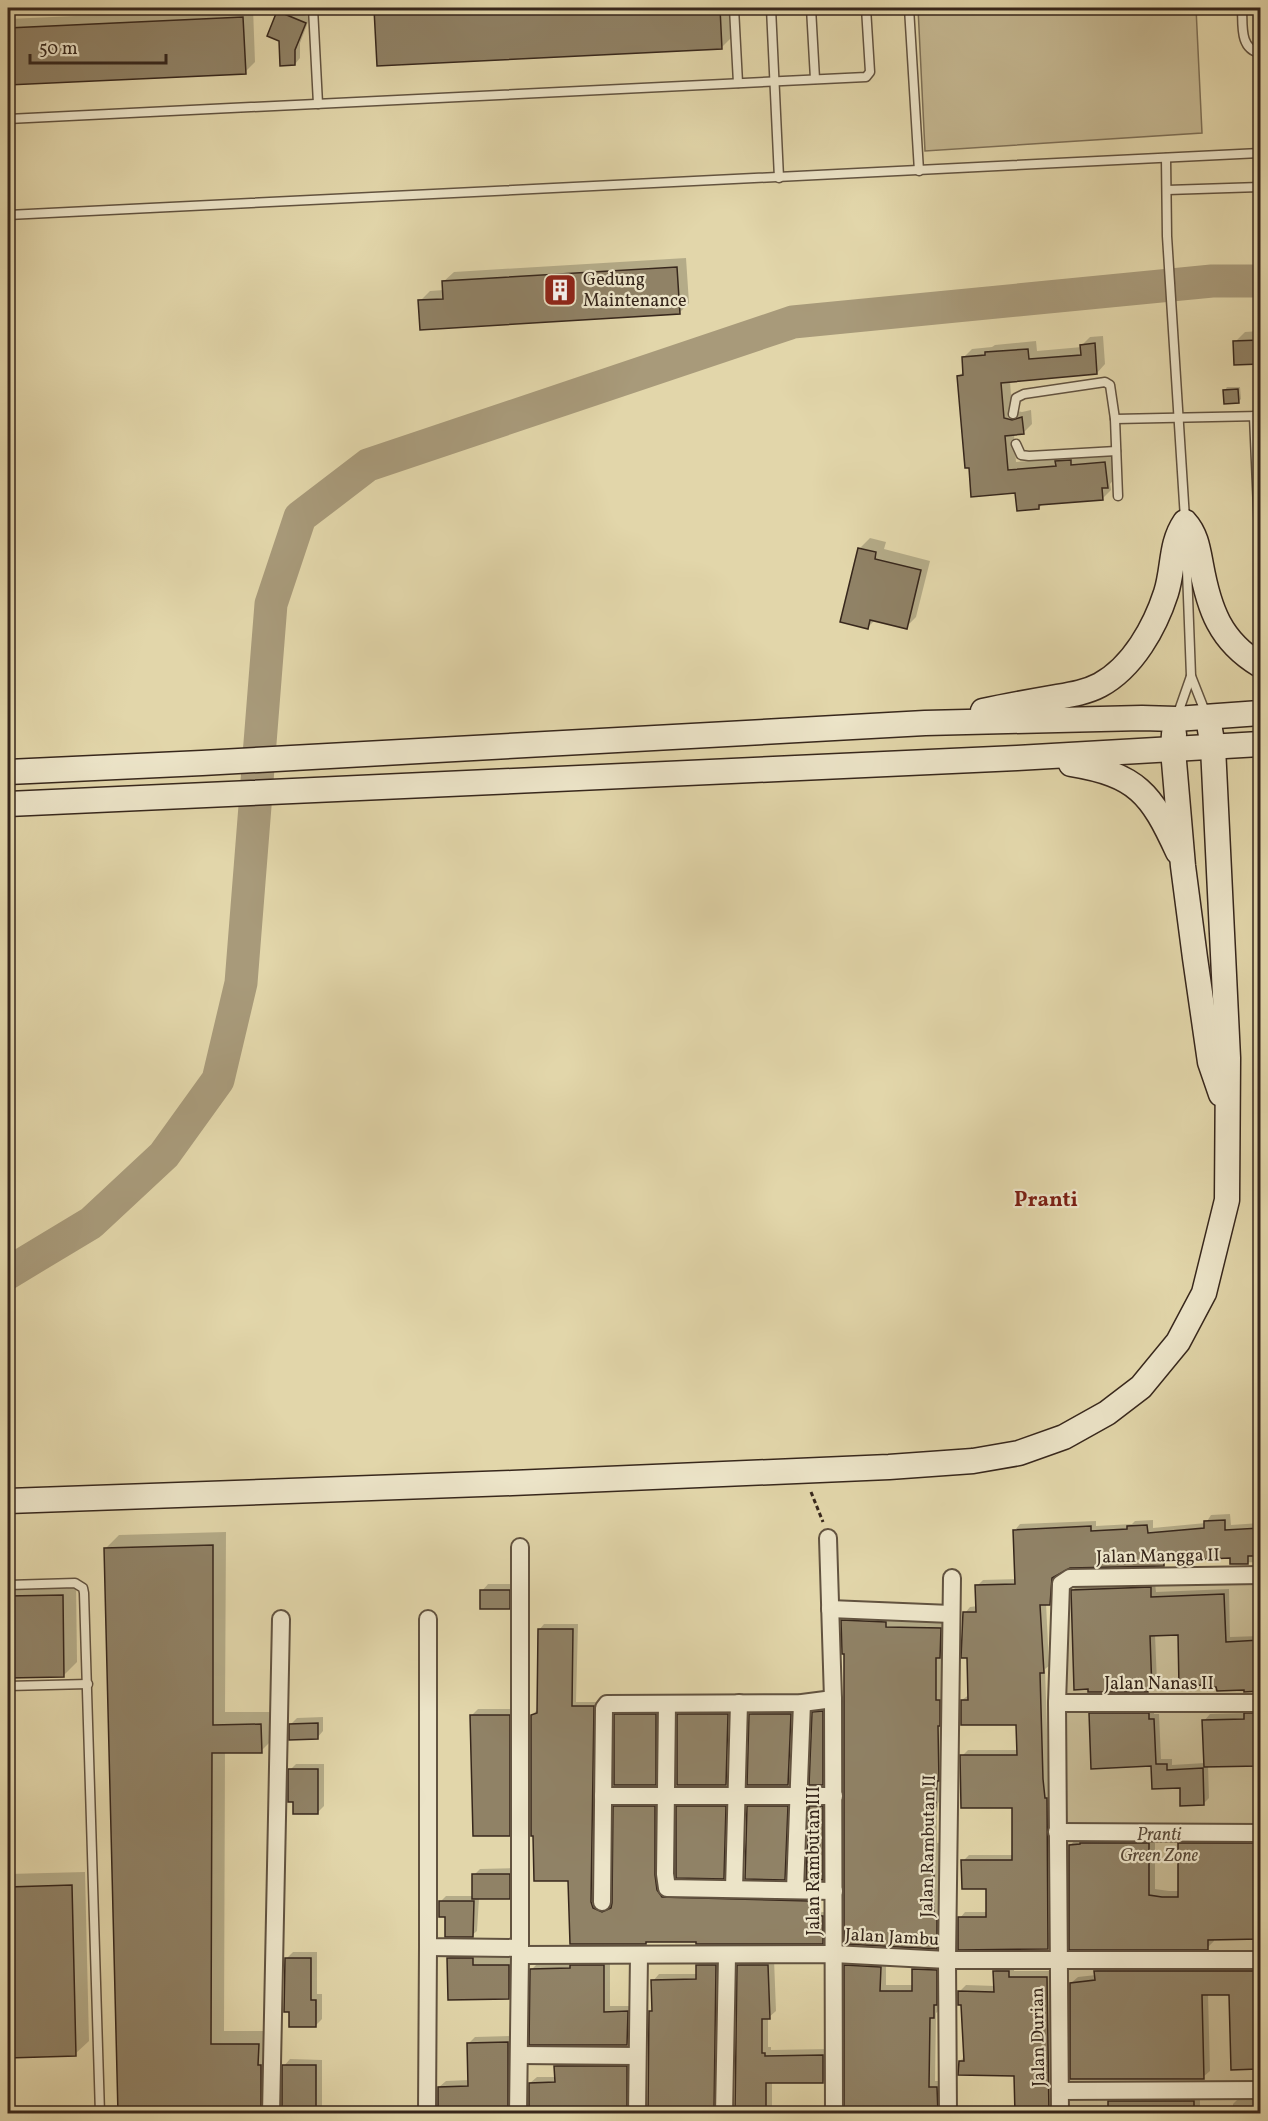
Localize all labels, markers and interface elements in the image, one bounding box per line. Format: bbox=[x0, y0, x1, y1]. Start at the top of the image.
scale bar bbox=[30, 27, 166, 65]
text: 50 m bbox=[39, 37, 78, 62]
place label: Gedung Maintenance bbox=[583, 268, 687, 314]
building icon: Gedung Maintenance bbox=[542, 272, 578, 308]
district label: Pranti bbox=[1014, 1186, 1078, 1215]
street label: Jalan Mangga II bbox=[1096, 1543, 1220, 1571]
street label: Jalan Nanas II bbox=[1104, 1672, 1214, 1697]
street label: Jalan Rambutan II bbox=[915, 1774, 943, 1918]
street label: Jalan Rambutan III bbox=[802, 1786, 827, 1936]
park label: Pranti Green Zone bbox=[1120, 1823, 1199, 1869]
street label: Jalan Jambu bbox=[844, 1923, 940, 1953]
street label: Jalan Durian bbox=[1026, 1987, 1052, 2087]

